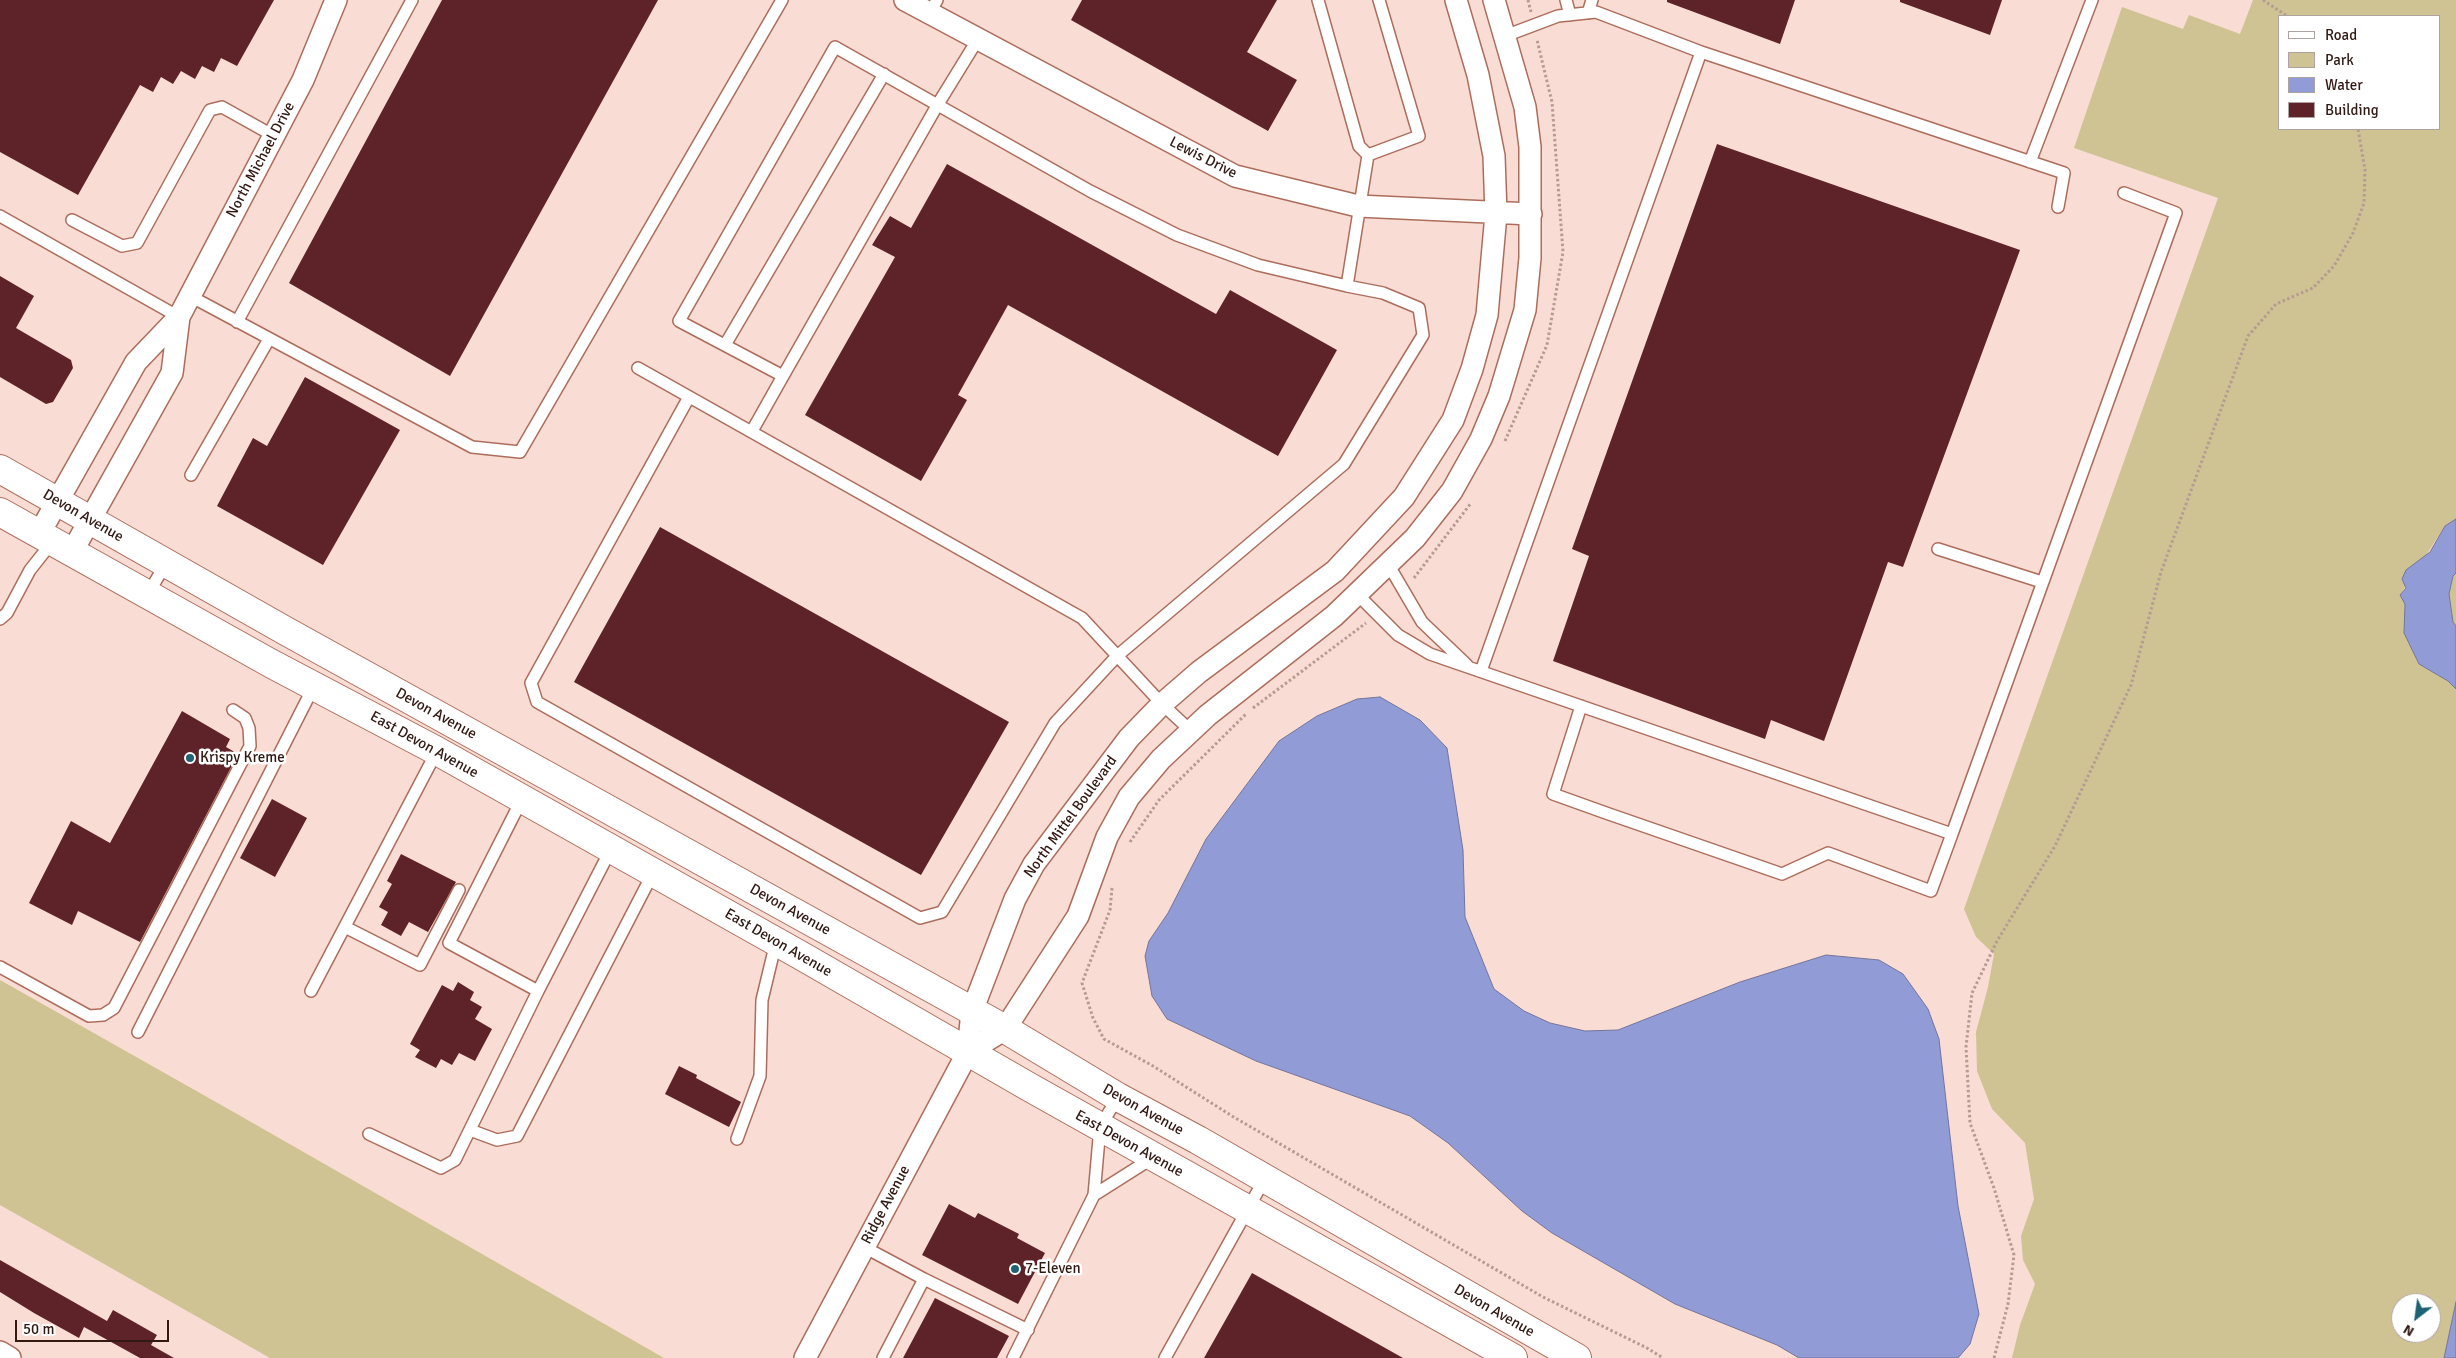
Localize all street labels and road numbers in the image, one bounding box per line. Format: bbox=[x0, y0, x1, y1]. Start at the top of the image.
street label: North Michael Drive bbox=[223, 99, 299, 221]
street label: Lewis Drive bbox=[1166, 133, 1240, 183]
street label: Devon Avenue bbox=[40, 486, 126, 546]
street label: Devon Avenue bbox=[392, 684, 480, 744]
street label: East Devon Avenue bbox=[367, 708, 481, 782]
street label: North Mittel Boulevard bbox=[1021, 752, 1121, 882]
street label: Devon Avenue bbox=[746, 880, 834, 940]
street label: East Devon Avenue bbox=[721, 905, 835, 981]
street label: Devon Avenue bbox=[1099, 1080, 1187, 1140]
street label: East Devon Avenue bbox=[1072, 1107, 1186, 1181]
street label: Ridge Avenue bbox=[858, 1163, 914, 1247]
street label: Devon Avenue bbox=[1451, 1281, 1537, 1341]

